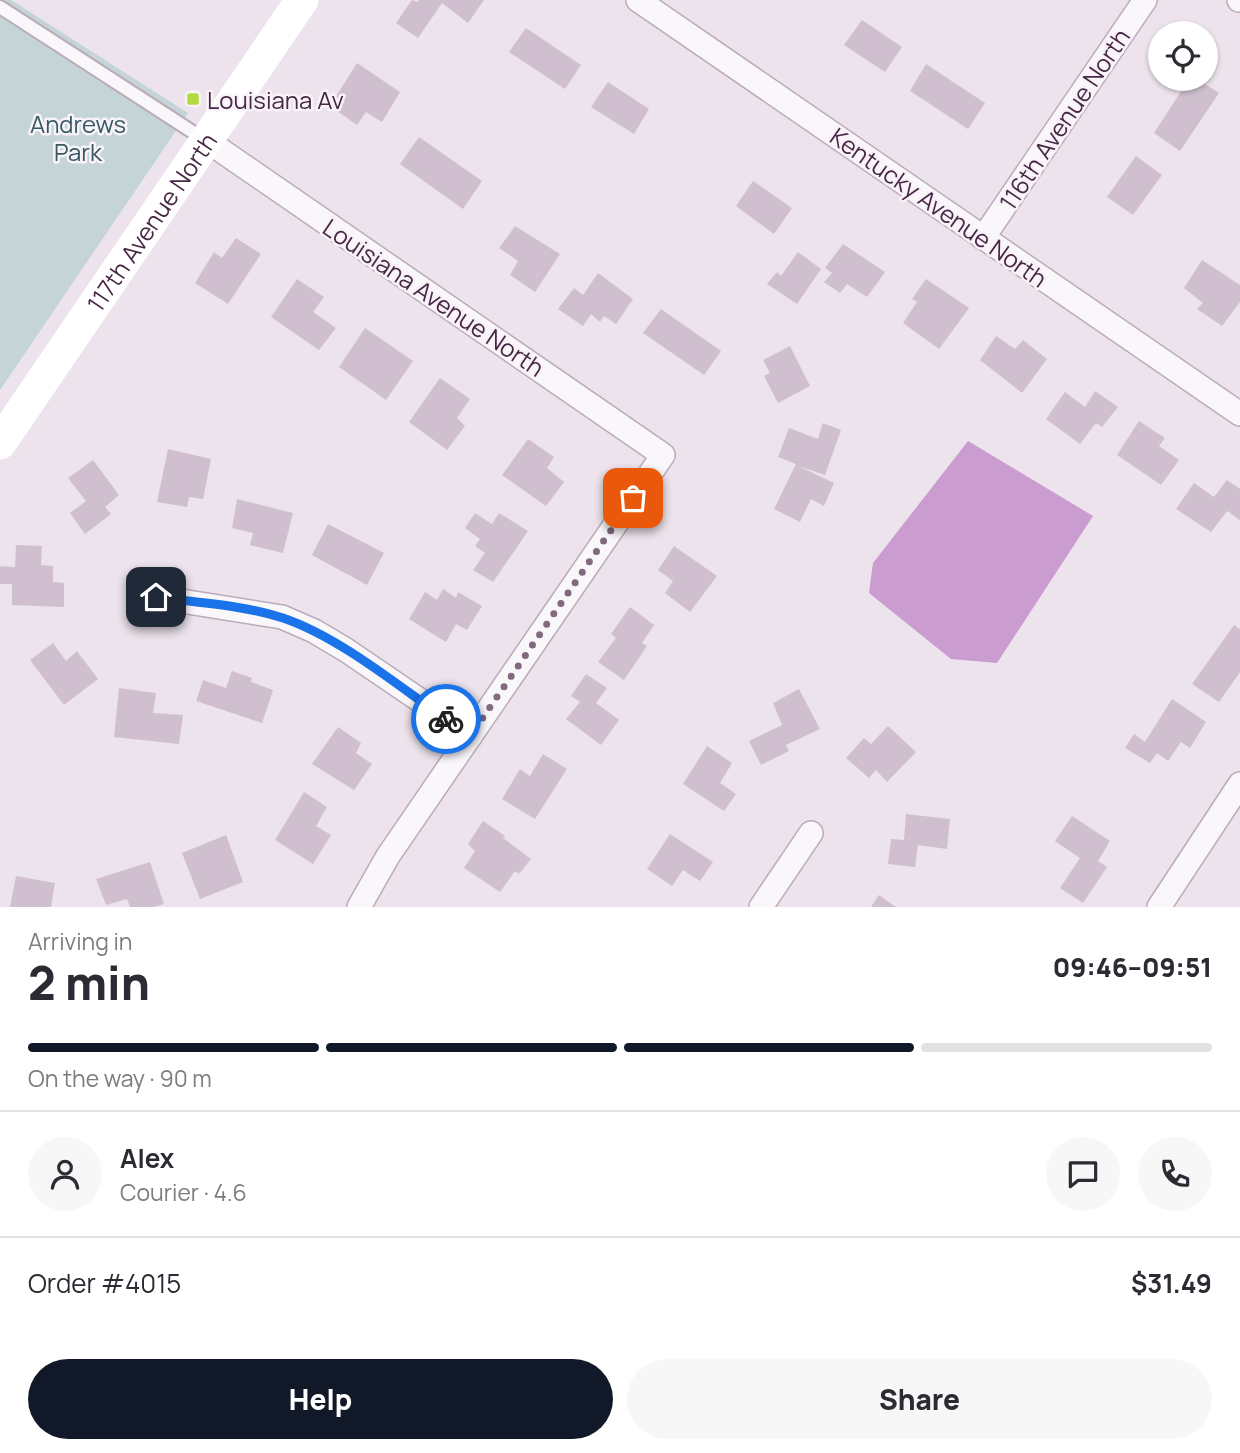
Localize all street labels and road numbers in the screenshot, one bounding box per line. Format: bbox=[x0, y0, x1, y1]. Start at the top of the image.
street label: 116th Avenue North bbox=[991, 22, 1137, 216]
street label: Kentucky Avenue North bbox=[824, 120, 1054, 294]
street label: 117th Avenue North bbox=[78, 126, 224, 317]
street label: Louisiana Avenue North bbox=[317, 211, 551, 383]

